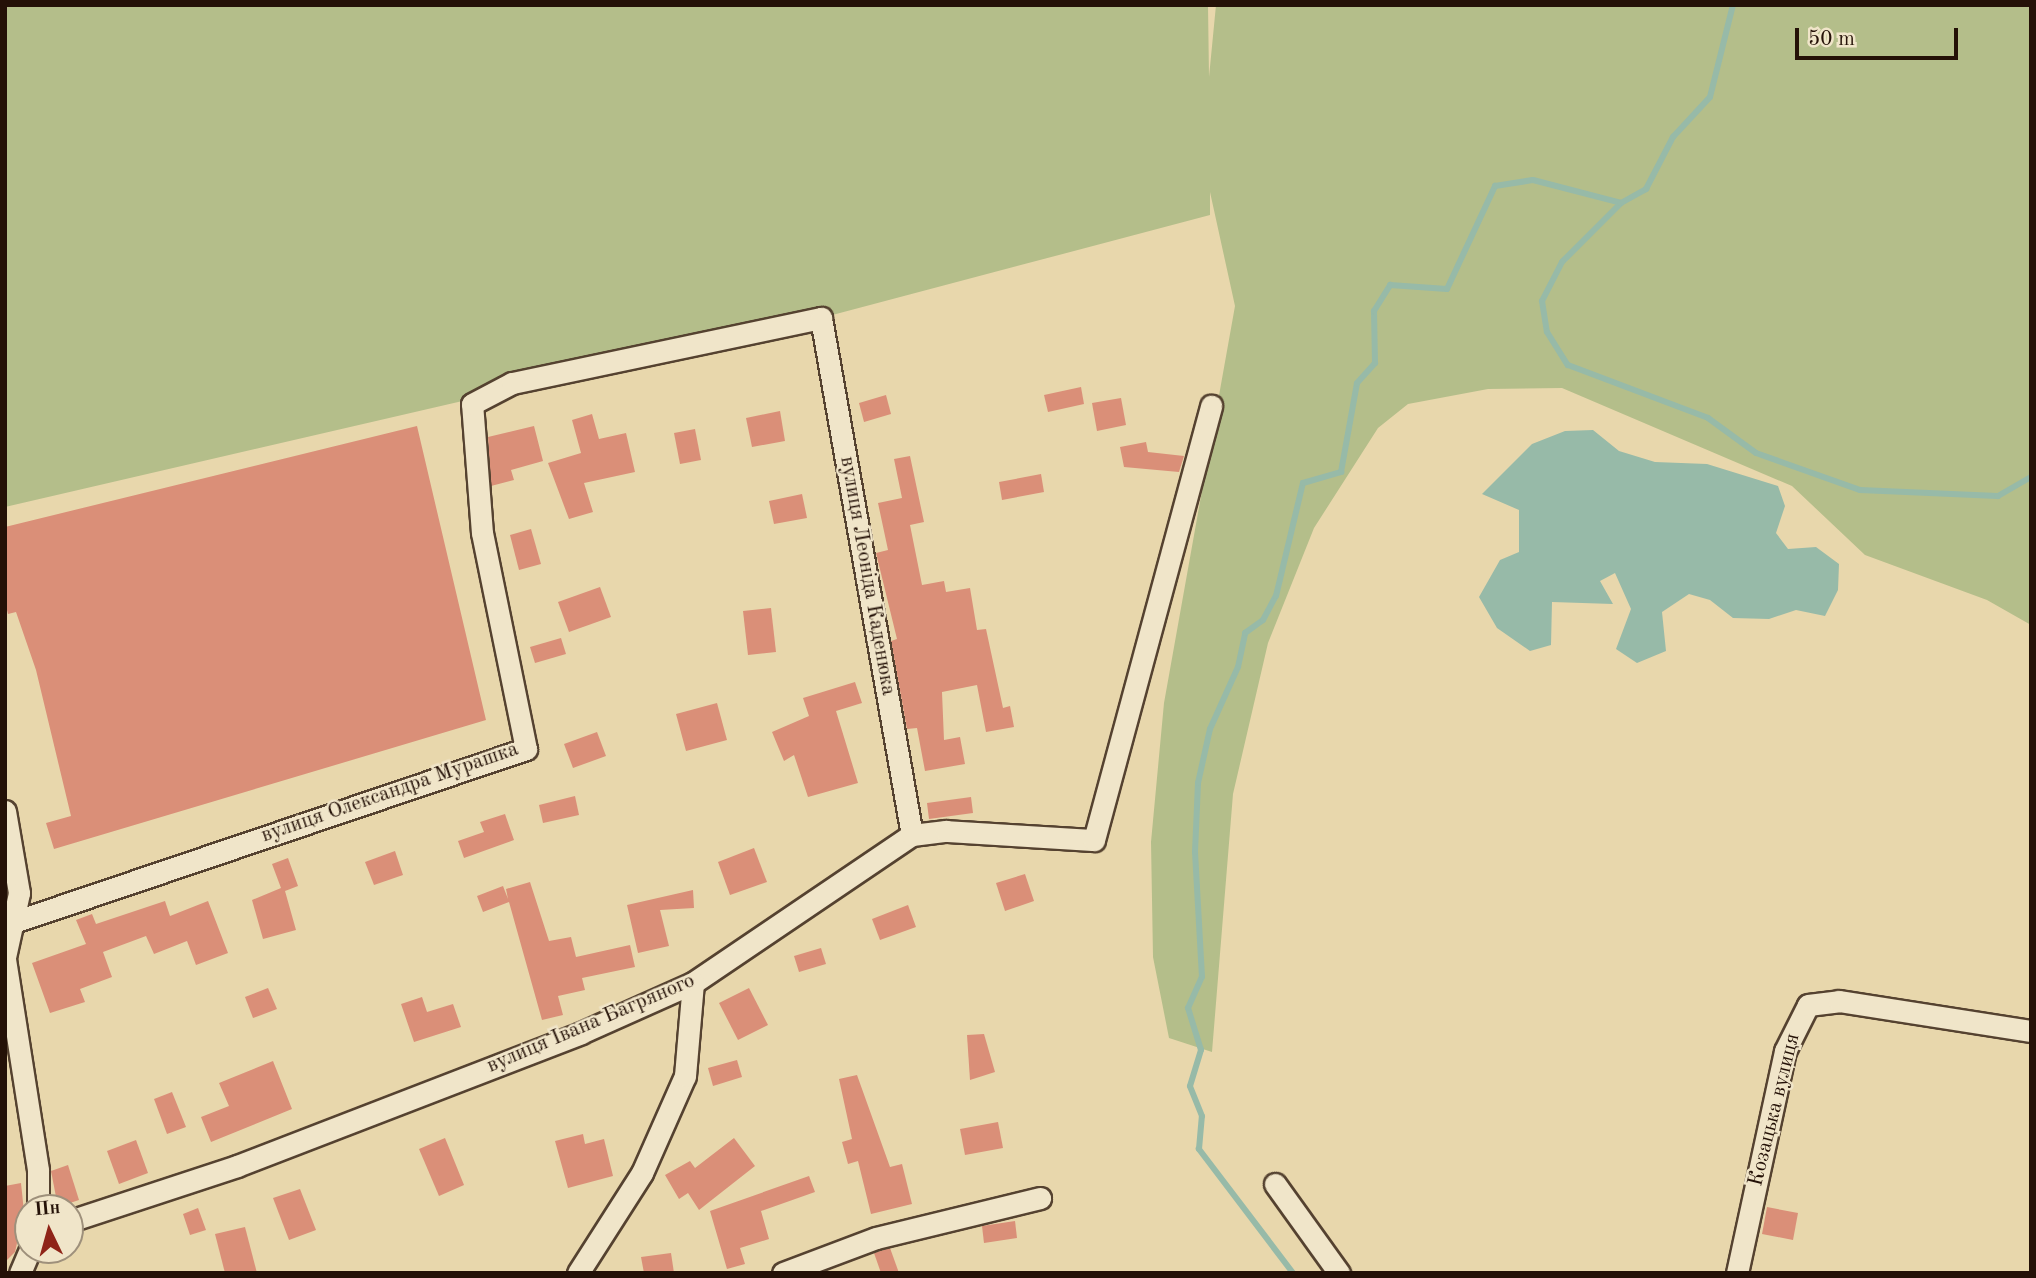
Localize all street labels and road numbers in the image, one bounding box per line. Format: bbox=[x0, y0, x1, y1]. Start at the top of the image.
street label: вулиця Леоніда Каденюка bbox=[834, 454, 900, 698]
street label: вулиця Олександра Мурашка bbox=[258, 737, 522, 849]
street label: вулиця Івана Багряного bbox=[483, 969, 699, 1079]
street label: Козацька вулиця bbox=[1744, 1031, 1806, 1189]

